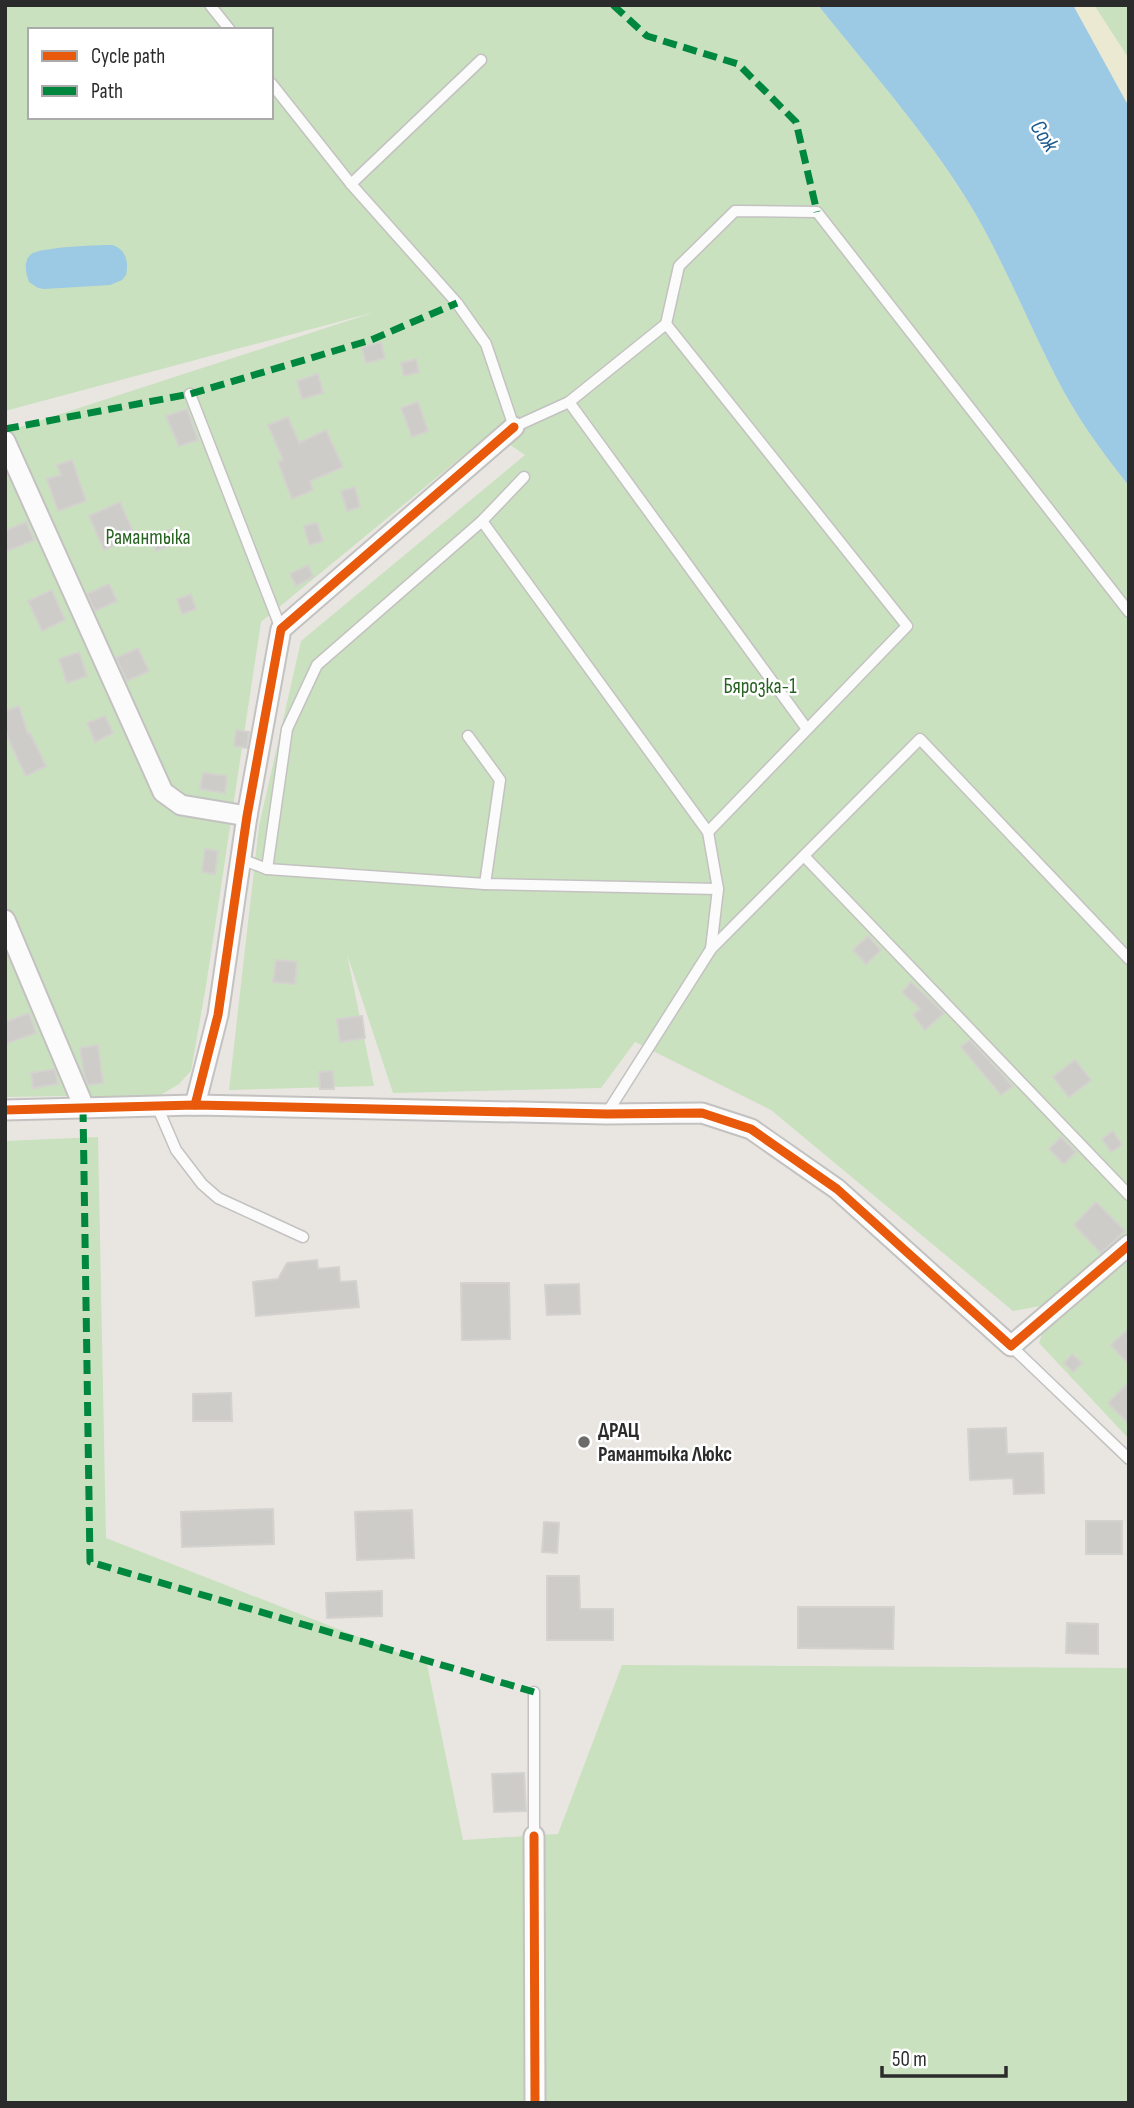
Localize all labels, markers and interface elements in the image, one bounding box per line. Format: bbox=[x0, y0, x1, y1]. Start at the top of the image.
legend bbox=[28, 28, 273, 119]
text: Cycle path bbox=[91, 44, 165, 69]
text: Path bbox=[91, 79, 123, 104]
water label: Сож bbox=[1024, 115, 1065, 158]
park label: Рамантыка bbox=[105, 525, 191, 550]
park label: Бярозка-1 bbox=[723, 674, 797, 699]
place label: ДРАЦ Рамантыка Люкс bbox=[598, 1418, 732, 1467]
marker: ДРАЦ Рамантыка Люкс bbox=[576, 1434, 592, 1450]
scale bar bbox=[882, 2035, 1006, 2078]
text: 50 m bbox=[892, 2047, 927, 2072]

